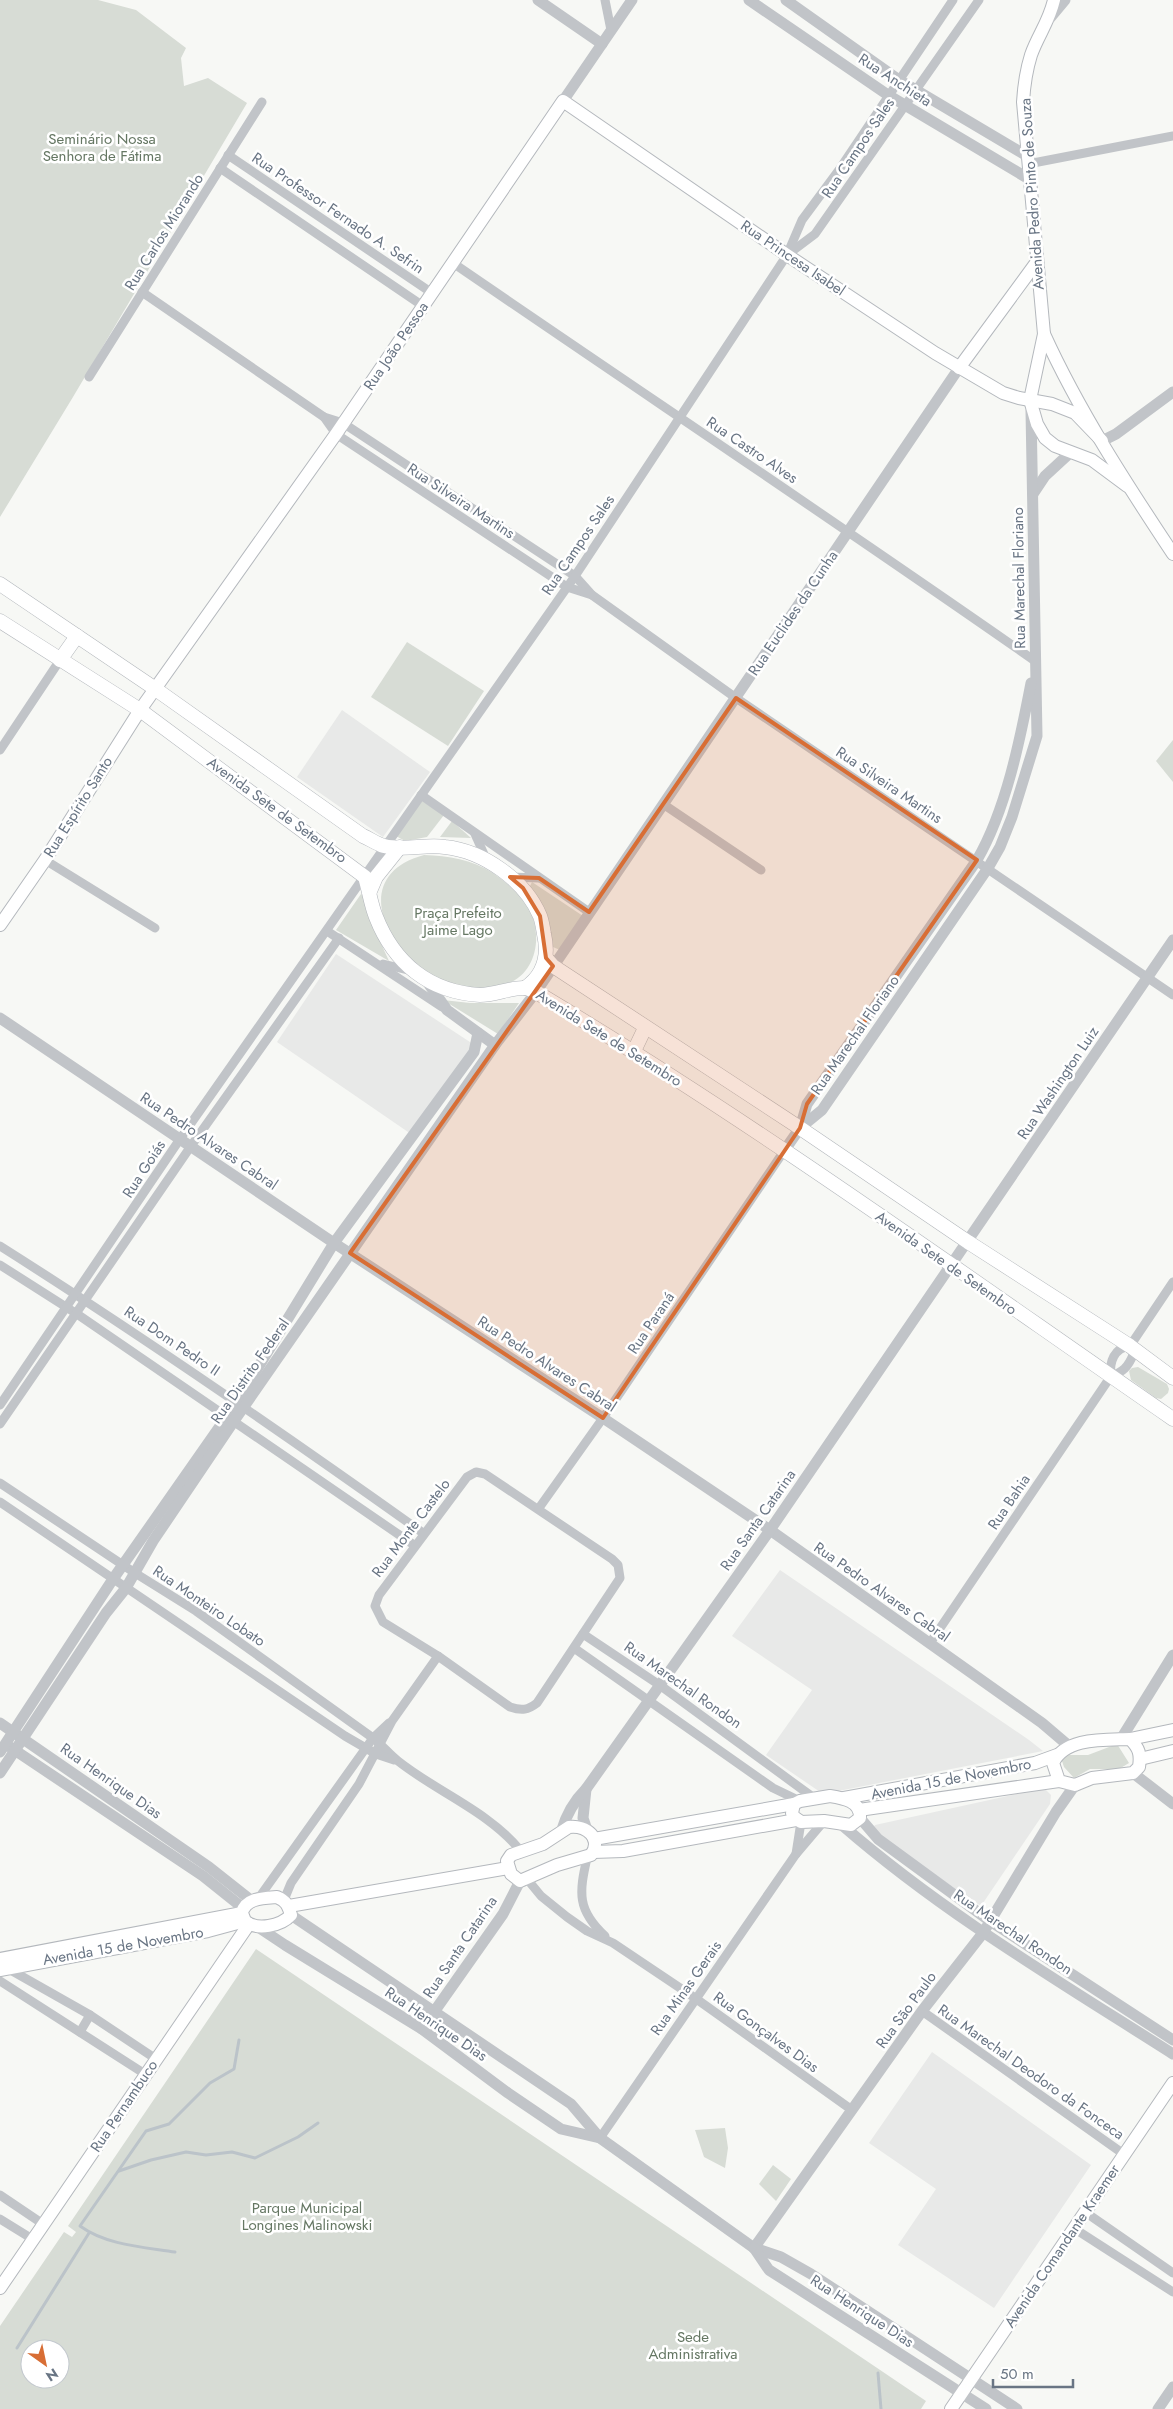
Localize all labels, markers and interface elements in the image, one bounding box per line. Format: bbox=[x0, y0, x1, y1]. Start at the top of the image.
street label: Rua Anchieta bbox=[854, 48, 936, 112]
street label: Rua Campos Sales bbox=[816, 93, 900, 203]
street label: Avenida Pedro Pinto de Souza bbox=[1014, 97, 1050, 291]
park label: Seminário Nossa Senhora de Fátima bbox=[43, 128, 161, 167]
street label: Rua Professor Fernado A. Sefrin bbox=[247, 147, 429, 279]
street label: Rua Carlos Miorando bbox=[119, 169, 209, 295]
street label: Rua Princesa Isabel bbox=[736, 215, 850, 301]
street label: Rua João Pessoa bbox=[358, 297, 434, 395]
street label: Rua Castro Alves bbox=[702, 411, 802, 489]
street label: Rua Silveira Martins bbox=[403, 458, 519, 544]
street label: Rua Campos Sales bbox=[536, 490, 620, 600]
street label: Rua Marechal Floriano bbox=[1007, 507, 1031, 649]
street label: Rua Euclides da Cunha bbox=[743, 546, 843, 680]
street label: Rua Silveira Martins bbox=[831, 741, 947, 829]
street label: Rua Espírito Santo bbox=[38, 752, 118, 862]
street label: Avenida Sete de Setembro bbox=[202, 752, 352, 868]
park label: Praça Prefeito Jaime Lago bbox=[414, 902, 502, 941]
street label: Rua Marechal Floriano bbox=[805, 971, 905, 1099]
street label: Avenida Sete de Setembro bbox=[532, 984, 686, 1092]
street label: Rua Washington Luiz bbox=[1012, 1022, 1104, 1144]
street label: Rua Pedro Alvares Cabral bbox=[136, 1087, 282, 1195]
street label: Rua Goiás bbox=[117, 1136, 171, 1202]
street label: Avenida Sete de Setembro bbox=[871, 1206, 1021, 1320]
street label: Rua Paraná bbox=[622, 1288, 680, 1358]
street label: Rua Dom Pedro II bbox=[120, 1301, 224, 1381]
street label: Rua Pedro Alvares Cabral bbox=[473, 1311, 621, 1417]
street label: Rua Distrito Federal bbox=[205, 1314, 295, 1428]
street label: Rua Santa Catarina bbox=[715, 1465, 801, 1575]
street label: Rua Bahia bbox=[982, 1470, 1036, 1534]
street label: Rua Monte Castelo bbox=[367, 1474, 455, 1582]
street label: Rua Pedro Alvares Cabral bbox=[809, 1537, 955, 1647]
street label: Rua Monteiro Lobato bbox=[148, 1560, 270, 1652]
street label: Rua Marechal Rondon bbox=[620, 1636, 746, 1734]
street label: Rua Henrique Dias bbox=[56, 1738, 166, 1824]
street label: Avenida 15 de Novembro bbox=[869, 1753, 1033, 1805]
street label: Rua Marechal Rondon bbox=[949, 1884, 1077, 1980]
street label: Rua Santa Catarina bbox=[418, 1891, 502, 2003]
street label: Avenida 15 de Novembro bbox=[41, 1921, 205, 1971]
street label: Rua Minas Gerais bbox=[645, 1936, 727, 2040]
street label: Rua São Paulo bbox=[870, 1967, 942, 2053]
street label: Rua Henrique Dias bbox=[380, 1982, 492, 2066]
street label: Rua Gonçalves Dias bbox=[709, 1986, 823, 2078]
street label: Rua Marechal Deodoro da Fonceca bbox=[933, 1999, 1129, 2145]
street label: Rua Pernambuco bbox=[85, 2055, 163, 2157]
street label: Avenida Comandante Kraemer bbox=[999, 2159, 1126, 2332]
park label: Parque Municipal Longines Malinowski bbox=[242, 2197, 372, 2236]
street label: Rua Henrique Dias bbox=[806, 2269, 918, 2353]
park label: Sede Administrativa bbox=[648, 2326, 738, 2365]
north arrow bbox=[20, 2339, 70, 2389]
scale bar bbox=[993, 2356, 1073, 2388]
text: N bbox=[42, 2363, 62, 2386]
text: 50 m bbox=[1000, 2363, 1034, 2385]

